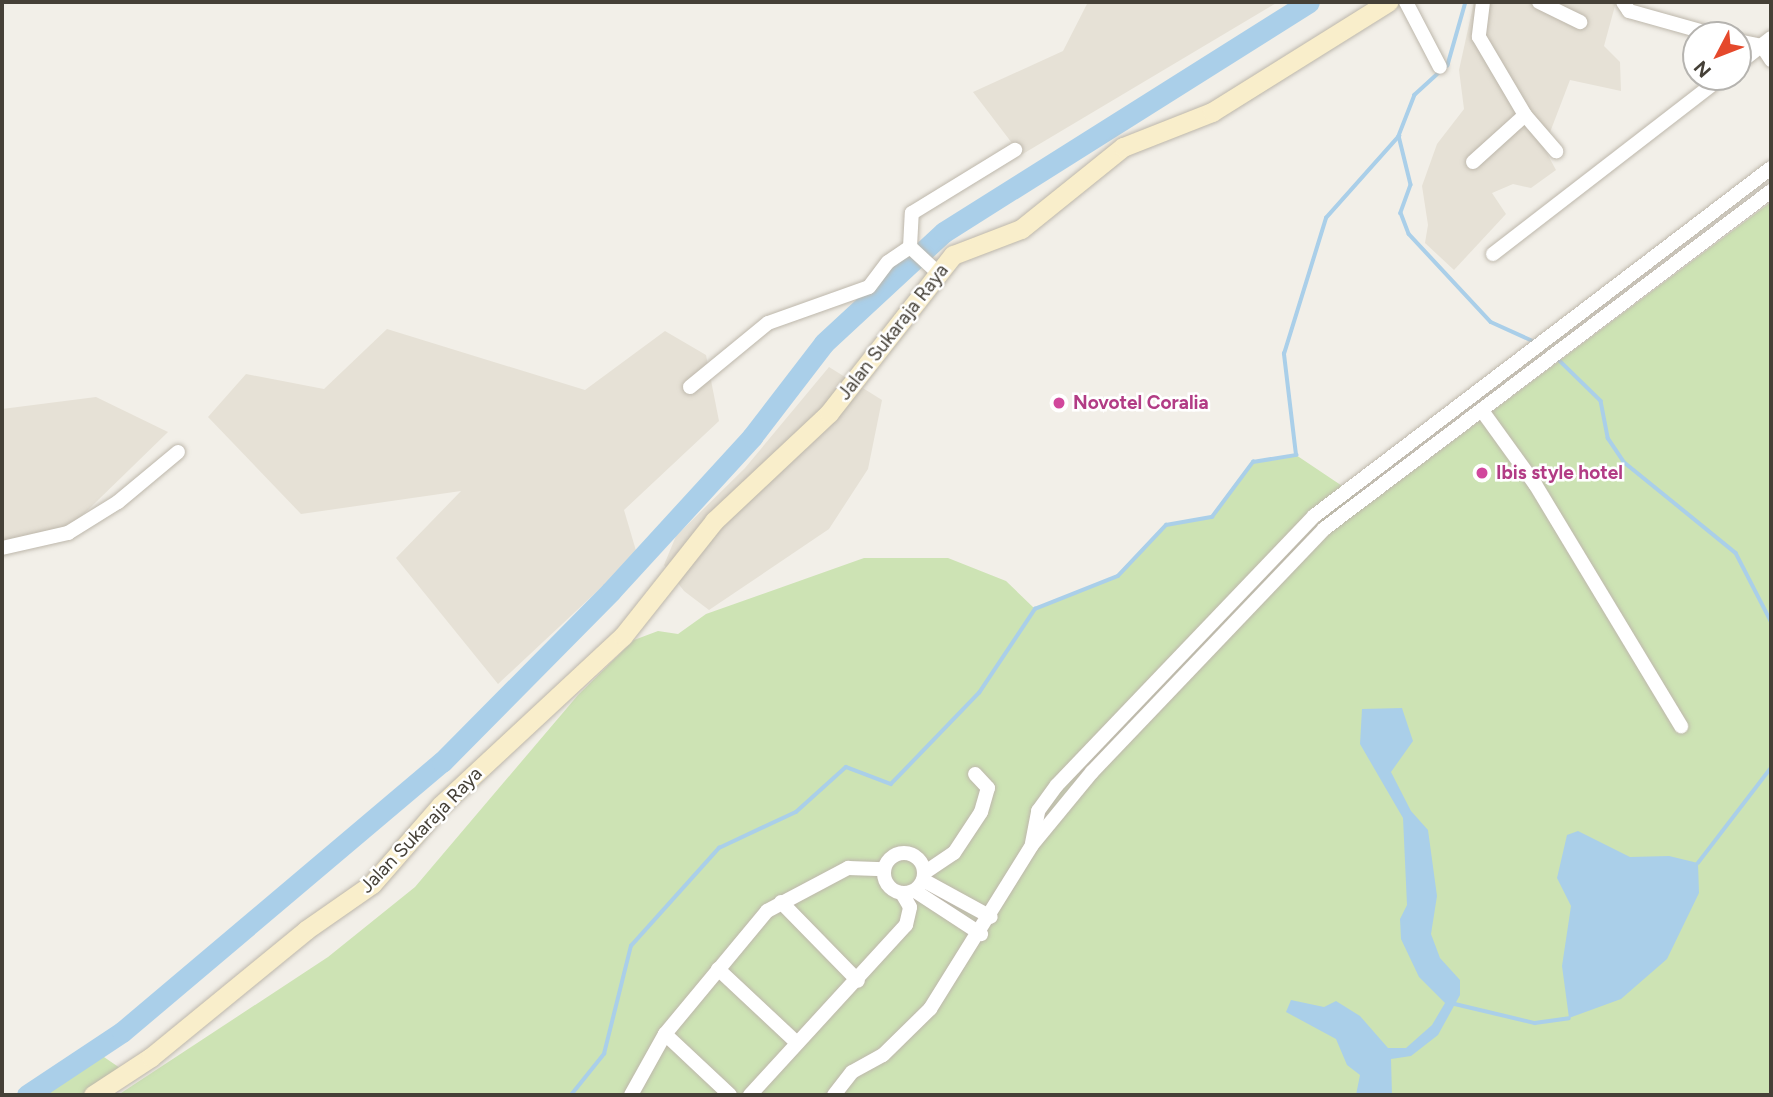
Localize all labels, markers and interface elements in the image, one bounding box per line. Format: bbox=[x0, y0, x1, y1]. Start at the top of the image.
north arrow bbox=[1682, 21, 1752, 91]
text: N bbox=[1689, 56, 1716, 82]
street label: Jalan Sukaraja Raya bbox=[833, 260, 953, 404]
place label: Novotel Coralia bbox=[1073, 392, 1209, 414]
marker: Novotel Coralia bbox=[1051, 395, 1067, 411]
place label: Ibis style hotel bbox=[1496, 462, 1623, 484]
marker: Ibis style hotel bbox=[1474, 465, 1490, 481]
street label: Jalan Sukaraja Raya bbox=[355, 762, 487, 898]

